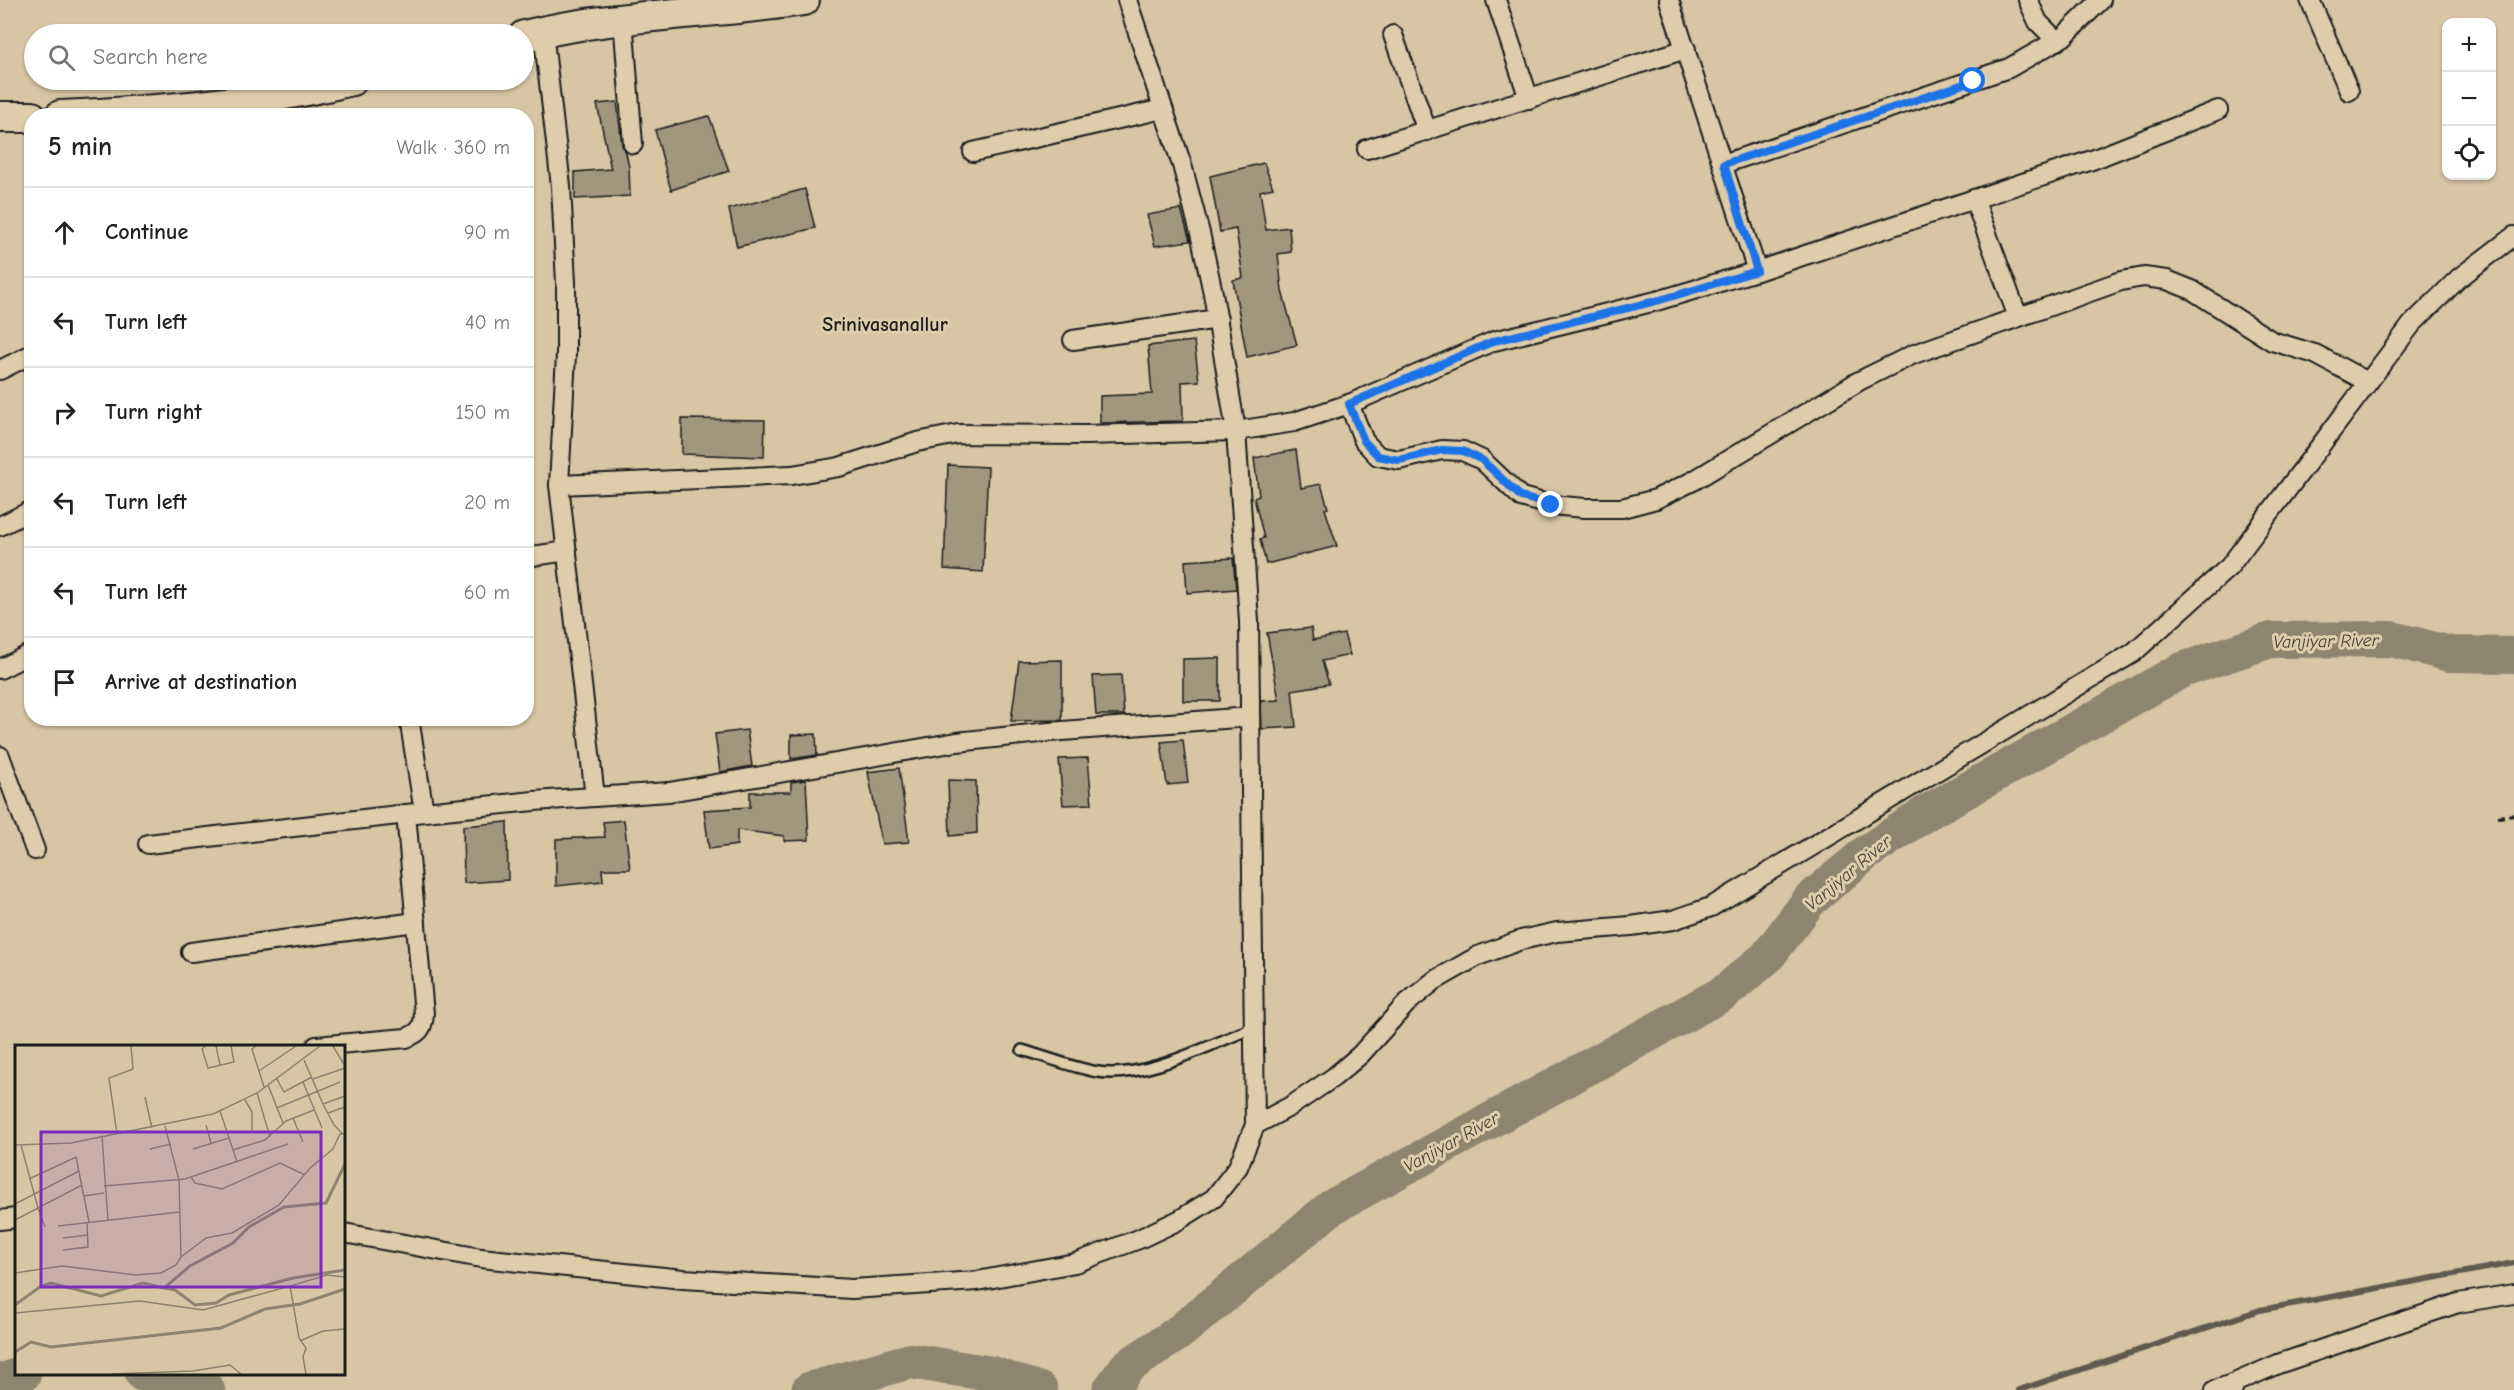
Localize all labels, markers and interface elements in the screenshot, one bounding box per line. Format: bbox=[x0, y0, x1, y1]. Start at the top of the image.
map controls bbox=[2442, 18, 2496, 180]
button: + bbox=[2442, 18, 2496, 72]
search box bbox=[24, 24, 534, 90]
icon: search bbox=[45, 41, 78, 74]
text: Search here bbox=[93, 44, 208, 70]
route start bbox=[1959, 67, 1985, 93]
button: − bbox=[2442, 72, 2496, 126]
button: locate bbox=[2442, 126, 2496, 180]
text: 5 min bbox=[48, 132, 112, 162]
text: Walk · 360 m bbox=[396, 136, 510, 159]
icon: ahead bbox=[48, 216, 81, 249]
text: Continue bbox=[105, 219, 188, 245]
text: 90 m bbox=[464, 221, 510, 244]
icon: left bbox=[48, 306, 81, 339]
text: Turn left bbox=[105, 309, 187, 335]
text: 40 m bbox=[465, 311, 510, 334]
district label: Srinivasanallur bbox=[822, 313, 948, 336]
icon: right bbox=[48, 396, 81, 429]
text: Turn right bbox=[105, 399, 202, 425]
text: 150 m bbox=[456, 401, 510, 424]
icon: left bbox=[48, 486, 81, 519]
text: Turn left bbox=[105, 489, 187, 515]
text: 20 m bbox=[464, 491, 510, 514]
route end bbox=[1537, 491, 1563, 517]
icon: left bbox=[48, 576, 81, 609]
text: Turn left bbox=[105, 579, 187, 605]
text: 60 m bbox=[464, 581, 510, 604]
water label: Vanjiyar River bbox=[2273, 630, 2380, 653]
icon: arrive bbox=[48, 666, 81, 699]
text: Arrive at destination bbox=[105, 669, 297, 695]
water label: Vanjiyar River bbox=[1801, 831, 1896, 915]
inset map bbox=[15, 1045, 345, 1375]
water label: Vanjiyar River bbox=[1400, 1107, 1503, 1177]

